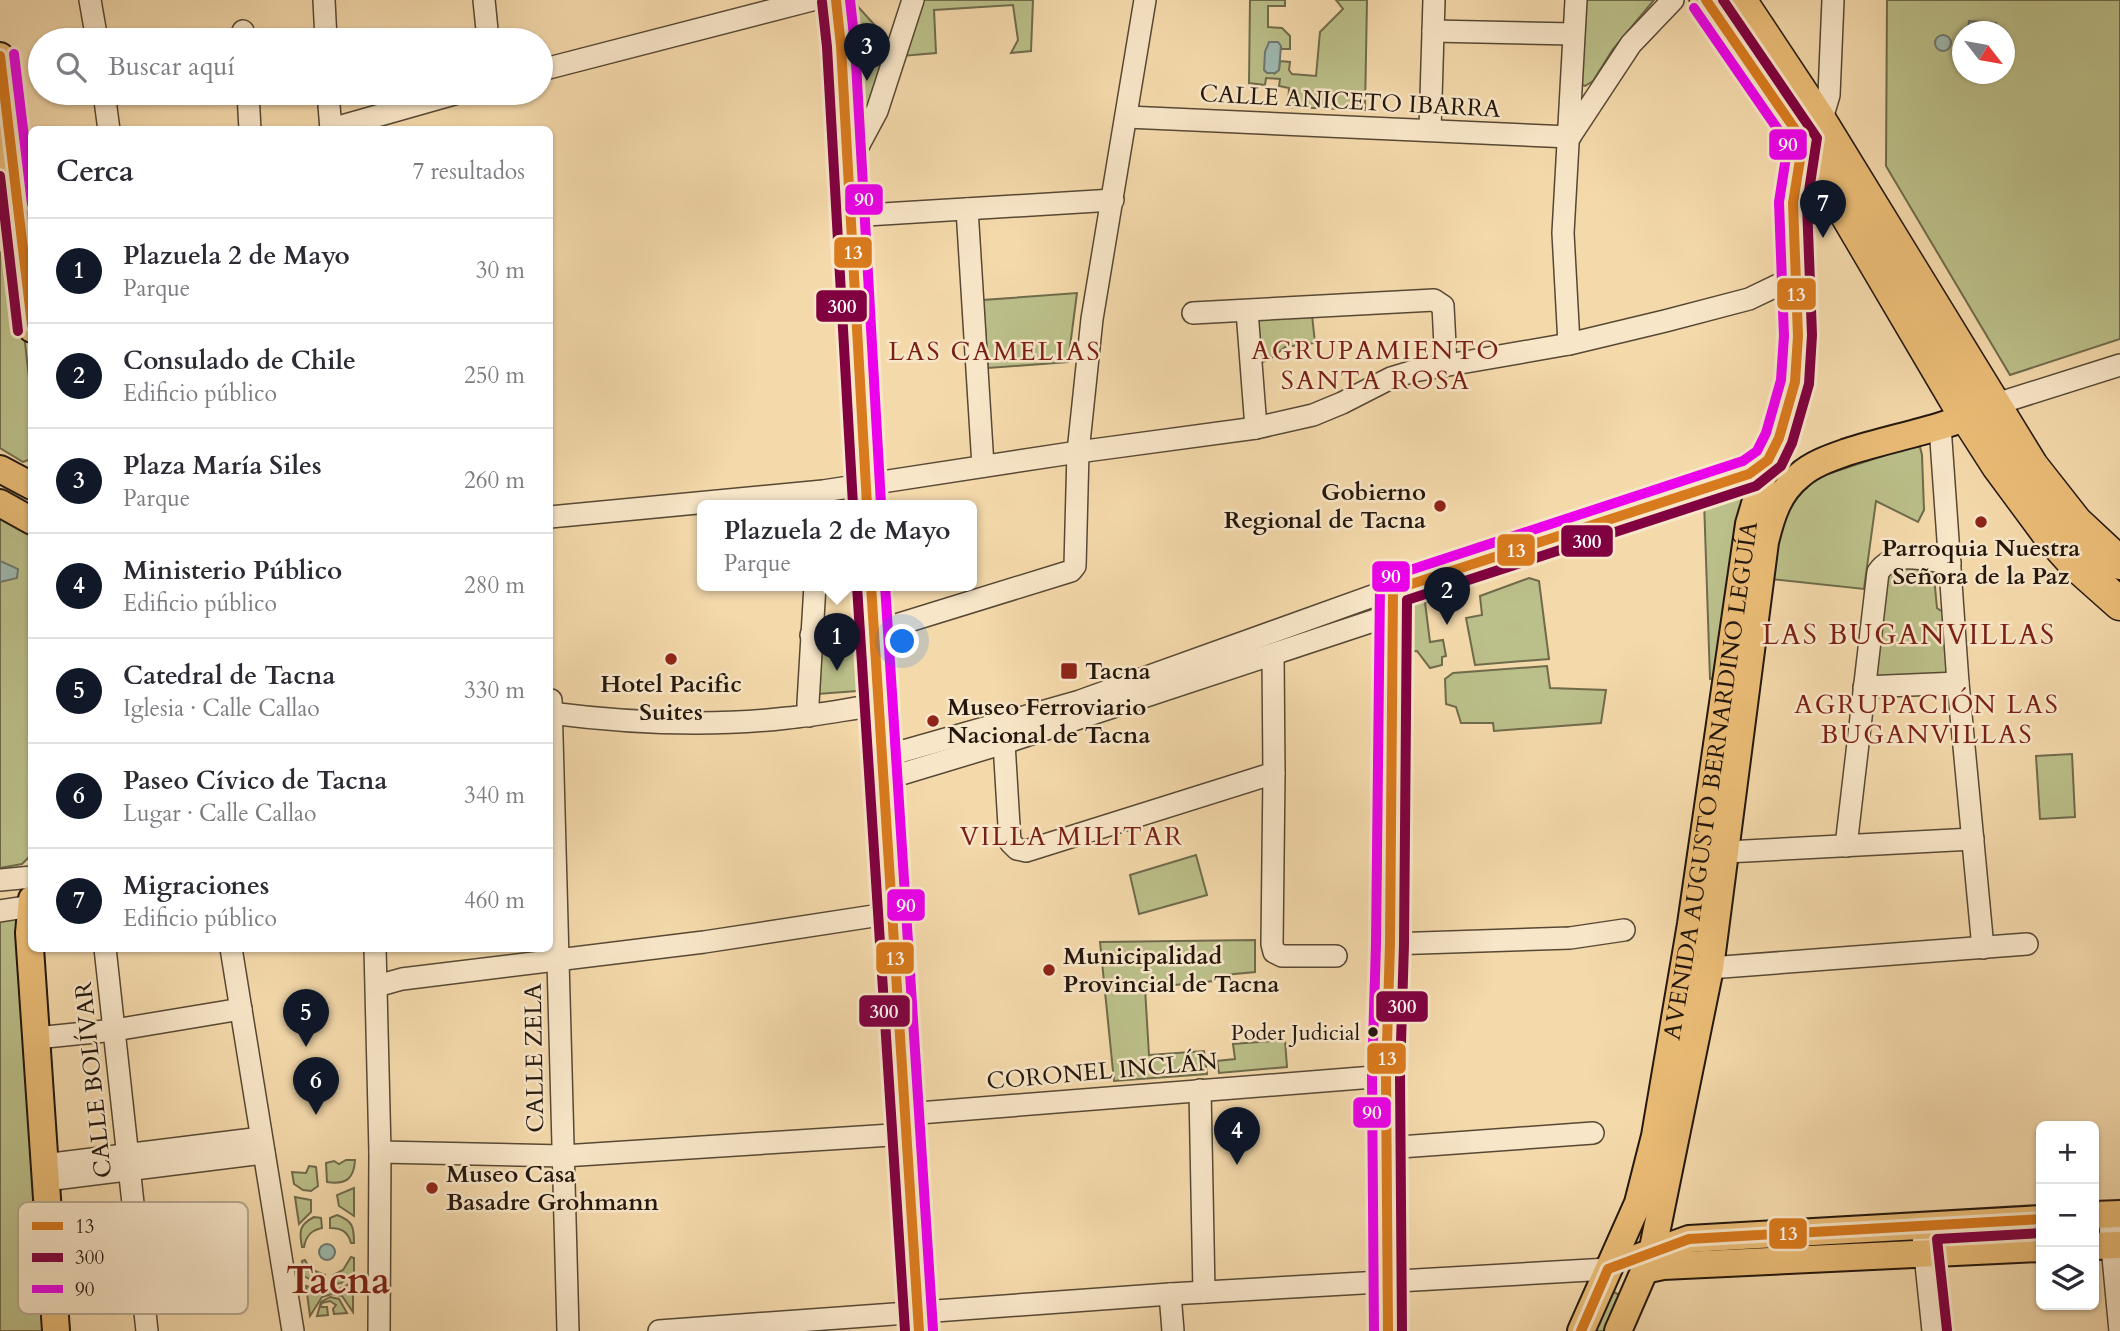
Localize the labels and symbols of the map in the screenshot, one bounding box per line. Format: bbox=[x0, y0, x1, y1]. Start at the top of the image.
north arrow bbox=[1952, 21, 2015, 84]
pin: 3 bbox=[844, 23, 890, 81]
street label: CALLE ANICETO IBARRA bbox=[1199, 77, 1502, 126]
line badge: 90 bbox=[1768, 128, 1808, 161]
text: 90 bbox=[1778, 132, 1798, 158]
pin: 7 bbox=[1800, 180, 1846, 238]
line badge: 90 bbox=[844, 183, 884, 216]
text: 90 bbox=[854, 187, 874, 213]
line badge: 13 bbox=[833, 236, 873, 269]
text: 13 bbox=[843, 240, 863, 266]
line badge: 13 bbox=[1776, 277, 1817, 311]
text: 13 bbox=[1786, 282, 1806, 308]
line badge: 300 bbox=[815, 289, 868, 323]
text: 300 bbox=[827, 294, 857, 320]
district label: AGRUPAMIENTO SANTA ROSA bbox=[1251, 333, 1501, 398]
district label: LAS CAMELIAS bbox=[888, 334, 1102, 369]
place label: Gobierno Regional de Tacna bbox=[1224, 476, 1426, 537]
marker: Gobierno Regional de Tacna bbox=[1432, 498, 1448, 514]
marker: Parroquia Nuestra Señora de la Paz bbox=[1973, 514, 1989, 530]
street label: AVENIDA AUGUSTO BERNARDINO LEGUÍA bbox=[1656, 518, 1766, 1042]
line badge: 300 bbox=[1560, 524, 1614, 558]
text: 300 bbox=[1572, 529, 1602, 555]
place label: Parroquia Nuestra Señora de la Paz bbox=[1882, 532, 2080, 593]
line badge: 13 bbox=[1496, 533, 1536, 567]
text: 13 bbox=[1506, 538, 1526, 564]
line badge: 90 bbox=[1371, 560, 1411, 593]
text: 90 bbox=[1381, 564, 1401, 590]
pin: 2 bbox=[1424, 567, 1470, 625]
pin: 1 bbox=[814, 613, 860, 671]
district label: LAS BUGANVILLAS bbox=[1762, 616, 2056, 654]
your location bbox=[885, 624, 919, 658]
marker: Hotel Pacific Suites bbox=[663, 651, 679, 667]
place label: Tacna bbox=[1085, 655, 1151, 688]
marker: Tacna bbox=[1059, 661, 1079, 681]
place label: Hotel Pacific Suites bbox=[600, 668, 742, 729]
district label: AGRUPACIÓN LAS BUGANVILLAS bbox=[1794, 687, 2060, 752]
place label: Museo Ferroviario Nacional de Tacna bbox=[947, 691, 1150, 752]
marker: Museo Ferroviario Nacional de Tacna bbox=[925, 713, 941, 729]
district label: VILLA MILITAR bbox=[960, 819, 1184, 854]
line badge: 90 bbox=[886, 888, 926, 922]
text: 90 bbox=[896, 893, 916, 919]
place label: Municipalidad Provincial de Tacna bbox=[1063, 940, 1280, 1001]
line badge: 13 bbox=[875, 941, 915, 975]
text: 13 bbox=[885, 946, 905, 972]
marker: Municipalidad Provincial de Tacna bbox=[1041, 962, 1057, 978]
street label: CALLE BOLÍVAR bbox=[67, 980, 120, 1180]
street label: CALLE ZELA bbox=[517, 982, 552, 1133]
pin: 5 bbox=[283, 989, 329, 1047]
line badge: 300 bbox=[1375, 990, 1429, 1023]
line badge: 300 bbox=[858, 994, 911, 1028]
text: 300 bbox=[1387, 994, 1417, 1020]
text: 300 bbox=[869, 999, 899, 1025]
place label: Poder Judicial bbox=[1231, 1018, 1360, 1048]
marker: Poder Judicial bbox=[1366, 1025, 1380, 1039]
line badge: 13 bbox=[1366, 1042, 1407, 1075]
street label: CORONEL INCLÁN bbox=[985, 1045, 1219, 1098]
text: 13 bbox=[1377, 1046, 1397, 1072]
pin: 6 bbox=[293, 1057, 339, 1115]
line badge: 90 bbox=[1352, 1096, 1392, 1129]
text: 90 bbox=[1362, 1100, 1382, 1126]
pin: 4 bbox=[1214, 1107, 1260, 1165]
place label: Museo Casa Basadre Grohmann bbox=[446, 1158, 660, 1219]
marker: Museo Casa Basadre Grohmann bbox=[424, 1180, 440, 1196]
legend bbox=[18, 1202, 248, 1314]
text: 13 bbox=[75, 1214, 94, 1240]
line badge: 13 bbox=[1768, 1217, 1808, 1250]
text: 13 bbox=[1778, 1221, 1798, 1247]
text: 300 bbox=[75, 1245, 104, 1271]
district label: Tacna bbox=[286, 1255, 390, 1307]
text: 90 bbox=[75, 1277, 95, 1303]

